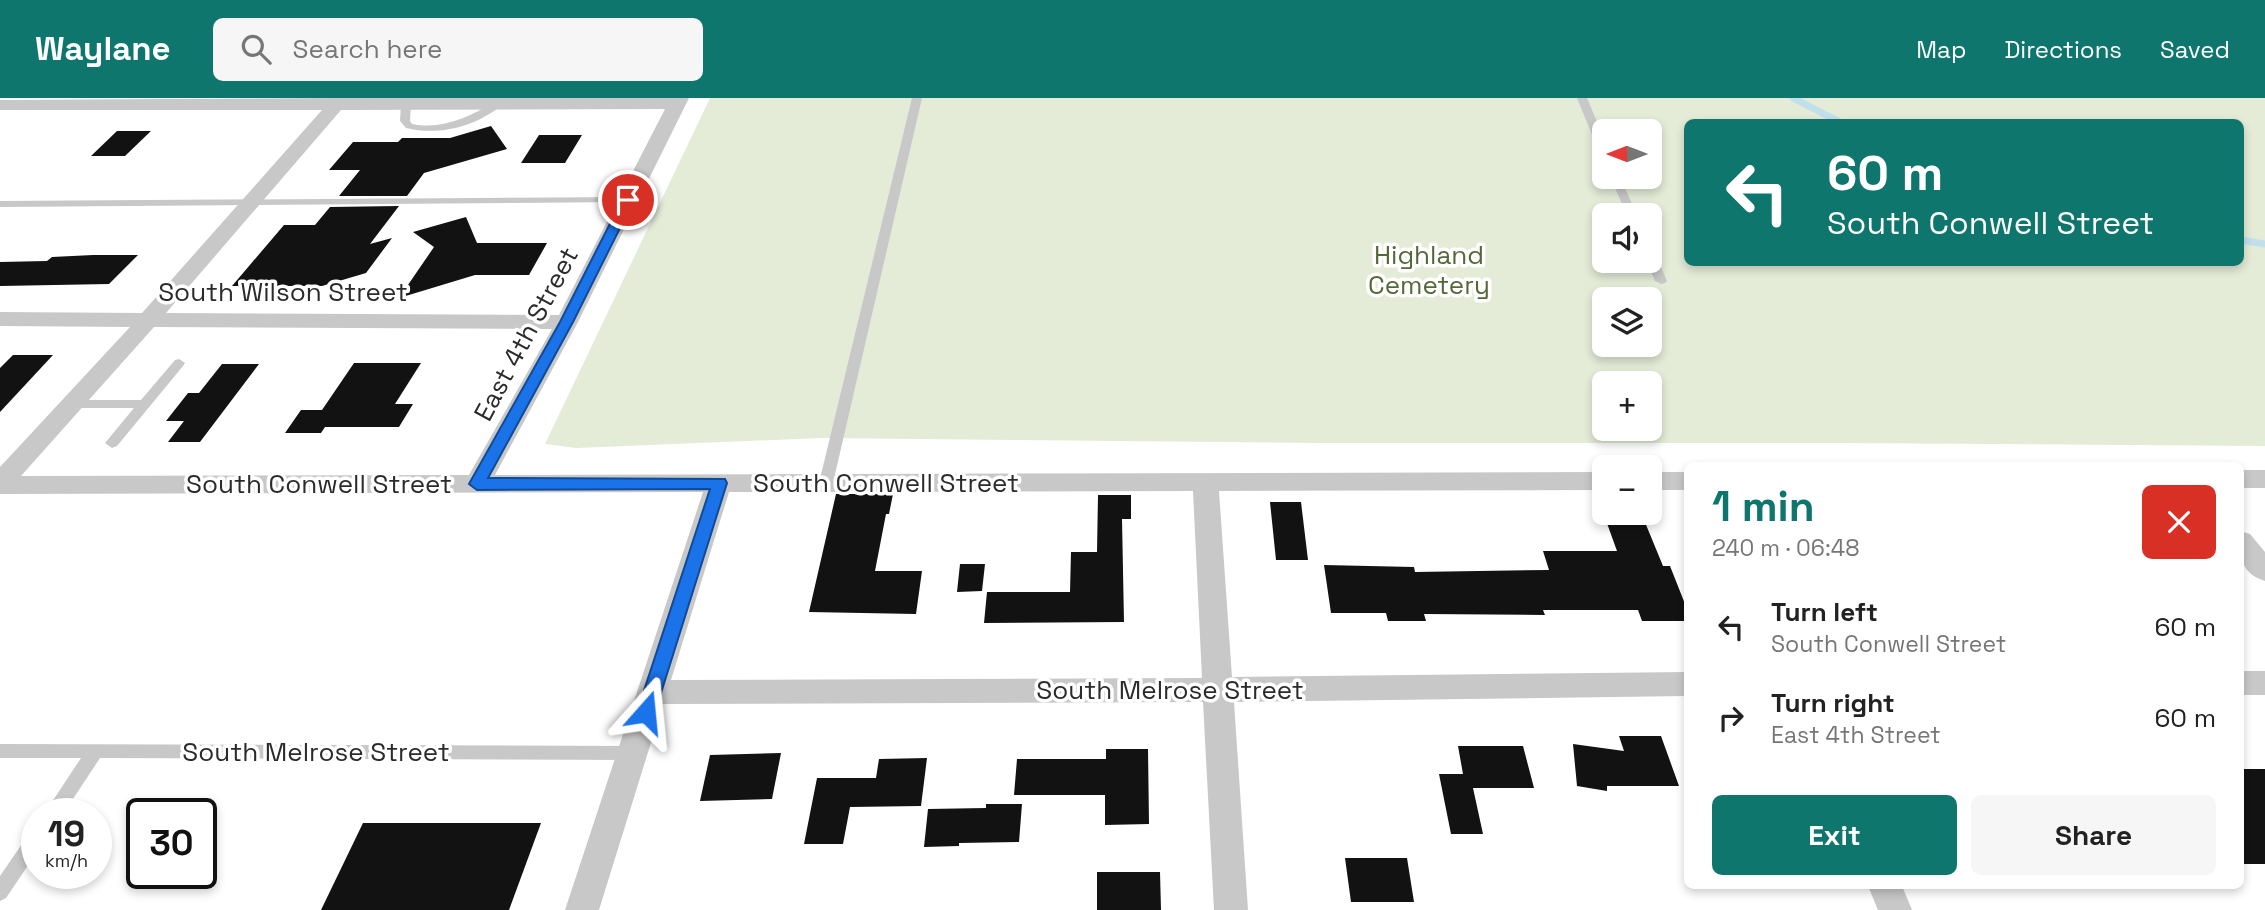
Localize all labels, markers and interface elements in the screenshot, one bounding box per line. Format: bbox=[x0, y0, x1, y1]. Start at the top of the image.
search box bbox=[213, 18, 703, 81]
text: Waylane bbox=[35, 28, 171, 70]
icon: search bbox=[237, 30, 275, 68]
text: Search here bbox=[293, 32, 442, 66]
text: Map bbox=[1916, 34, 1966, 65]
text: Directions bbox=[2004, 34, 2122, 65]
text: Saved bbox=[2160, 34, 2230, 65]
north arrow bbox=[1592, 119, 1662, 189]
map controls bbox=[1592, 119, 1662, 525]
text: 60 m bbox=[1827, 142, 1943, 204]
icon: left bbox=[1712, 147, 1803, 238]
pin bbox=[598, 170, 658, 230]
icon: arrive bbox=[609, 181, 647, 219]
button: sound bbox=[1592, 203, 1662, 273]
text: South Conwell Street bbox=[1827, 203, 2154, 243]
park label: Highland Cemetery bbox=[1368, 238, 1490, 302]
street label: East 4th Street bbox=[466, 241, 586, 427]
street label: South Wilson Street bbox=[158, 275, 408, 309]
button: layers bbox=[1592, 287, 1662, 357]
button: + bbox=[1592, 371, 1662, 441]
button: − bbox=[1592, 455, 1662, 525]
street label: South Conwell Street bbox=[753, 466, 1019, 500]
street label: South Conwell Street bbox=[186, 467, 452, 501]
text: 1 min bbox=[1712, 480, 1815, 533]
button: close bbox=[2142, 485, 2216, 559]
text: 240 m · 06:48 bbox=[1712, 533, 1859, 563]
text: Turn left bbox=[1771, 595, 1878, 629]
icon: left bbox=[1712, 608, 1750, 646]
text: 60 m bbox=[2154, 610, 2216, 644]
text: South Conwell Street bbox=[1771, 629, 2006, 659]
street label: South Melrose Street bbox=[1036, 673, 1304, 707]
position arrow bbox=[609, 675, 683, 749]
text: Turn right bbox=[1771, 686, 1895, 720]
icon: right bbox=[1712, 699, 1750, 737]
text: 60 m bbox=[2154, 701, 2216, 735]
text: East 4th Street bbox=[1771, 720, 1941, 750]
street label: South Melrose Street bbox=[182, 735, 450, 769]
button: Exit bbox=[1712, 795, 1957, 875]
button: Share bbox=[1971, 795, 2216, 875]
speed limit sign: 30 bbox=[126, 798, 217, 889]
text: 19 bbox=[48, 812, 85, 856]
text: km/h bbox=[45, 849, 88, 872]

